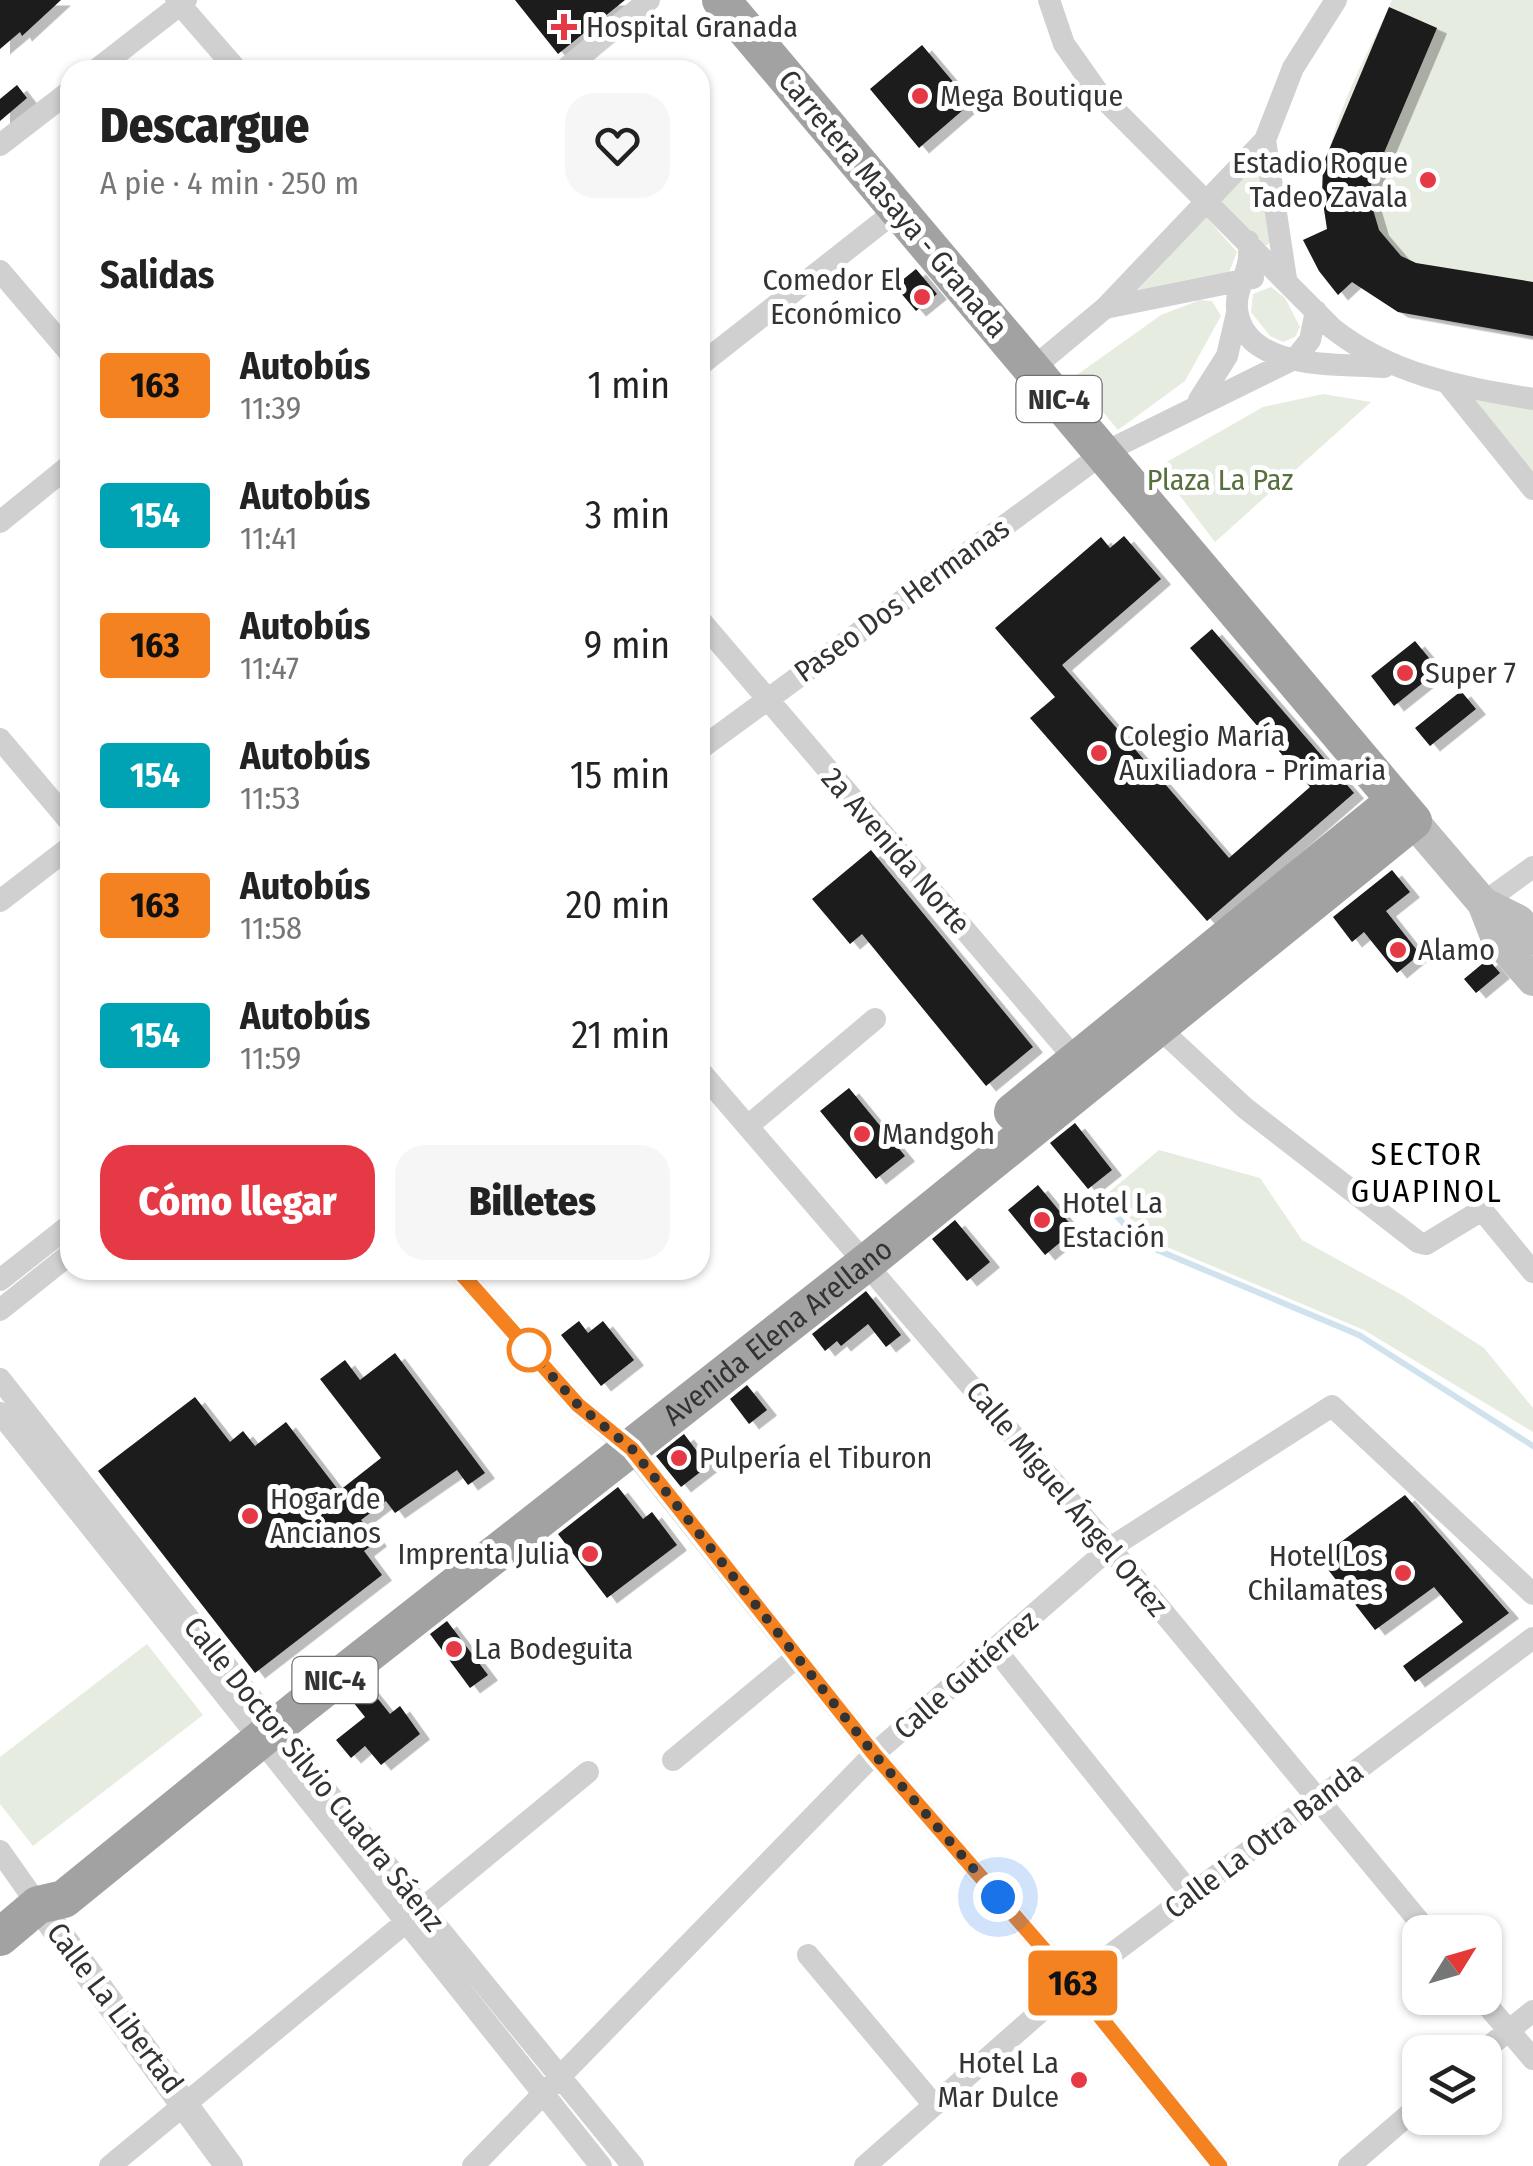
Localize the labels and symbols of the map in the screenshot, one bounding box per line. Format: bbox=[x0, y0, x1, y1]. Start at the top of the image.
place label: Hospital Granada bbox=[586, 9, 798, 45]
marker: Hospital Granada bbox=[551, 14, 577, 40]
street label: Carretera Masaya - Granada bbox=[770, 63, 1016, 345]
place label: Mega Boutique bbox=[940, 78, 1123, 114]
marker: Mega Boutique bbox=[909, 85, 931, 107]
place label: Estadio Roque Tadeo Zavala bbox=[1232, 145, 1408, 215]
marker: Estadio Roque Tadeo Zavala bbox=[1417, 169, 1439, 191]
place label: Comedor El Económico bbox=[763, 262, 902, 332]
marker: Comedor El Económico bbox=[911, 286, 933, 308]
road number: NIC-4 bbox=[1016, 376, 1102, 422]
park label: Plaza La Paz bbox=[1147, 462, 1293, 498]
street label: Paseo Dos Hermanas bbox=[788, 510, 1016, 690]
place label: Super 7 bbox=[1425, 655, 1516, 691]
marker: Super 7 bbox=[1394, 662, 1416, 684]
place label: Colegio María Auxiliadora - Primaria bbox=[1119, 718, 1386, 788]
marker: Colegio María Auxiliadora - Primaria bbox=[1088, 742, 1110, 764]
street label: 2a Avenida Norte bbox=[814, 761, 978, 941]
place label: Alamo bbox=[1418, 932, 1495, 968]
marker: Alamo bbox=[1387, 939, 1409, 961]
place label: Mandgoh bbox=[882, 1116, 995, 1152]
marker: Mandgoh bbox=[851, 1123, 873, 1145]
district label: SECTOR GUAPINOL bbox=[1351, 1135, 1503, 1210]
place label: Hotel La Estación bbox=[1062, 1185, 1165, 1255]
marker: Hotel La Estación bbox=[1031, 1209, 1053, 1231]
street label: Avenida Elena Arellano bbox=[656, 1231, 900, 1433]
unlabelled marker bbox=[508, 1329, 550, 1371]
street label: Calle Miguel Ángel Ortez bbox=[958, 1374, 1176, 1624]
place label: Pulpería el Tiburon bbox=[699, 1440, 932, 1476]
marker: Pulpería el Tiburon bbox=[668, 1447, 690, 1469]
place label: Hogar de Ancianos bbox=[270, 1481, 381, 1551]
marker: Hogar de Ancianos bbox=[239, 1505, 261, 1527]
place label: Imprenta Julia bbox=[397, 1536, 570, 1572]
place label: Hotel Los Chilamates bbox=[1247, 1538, 1383, 1608]
marker: Imprenta Julia bbox=[579, 1543, 601, 1565]
marker: Hotel Los Chilamates bbox=[1392, 1562, 1414, 1584]
street label: Calle Gutiérrez bbox=[887, 1603, 1045, 1747]
street label: Calle Doctor Silvio Cuadra Sáenz bbox=[176, 1610, 452, 1939]
place label: La Bodeguita bbox=[474, 1631, 633, 1667]
marker: La Bodeguita bbox=[443, 1638, 465, 1660]
road number: NIC-4 bbox=[292, 1657, 378, 1703]
street label: Calle La Otra Banda bbox=[1158, 1754, 1370, 1926]
your location bbox=[973, 1872, 1023, 1922]
north arrow bbox=[1402, 1915, 1502, 2015]
street label: Calle La Libertad bbox=[39, 1916, 191, 2100]
line badge: 163 bbox=[1016, 1950, 1130, 2016]
place label: Hotel La Mar Dulce bbox=[937, 2045, 1059, 2115]
marker: Hotel La Mar Dulce bbox=[1068, 2069, 1090, 2091]

